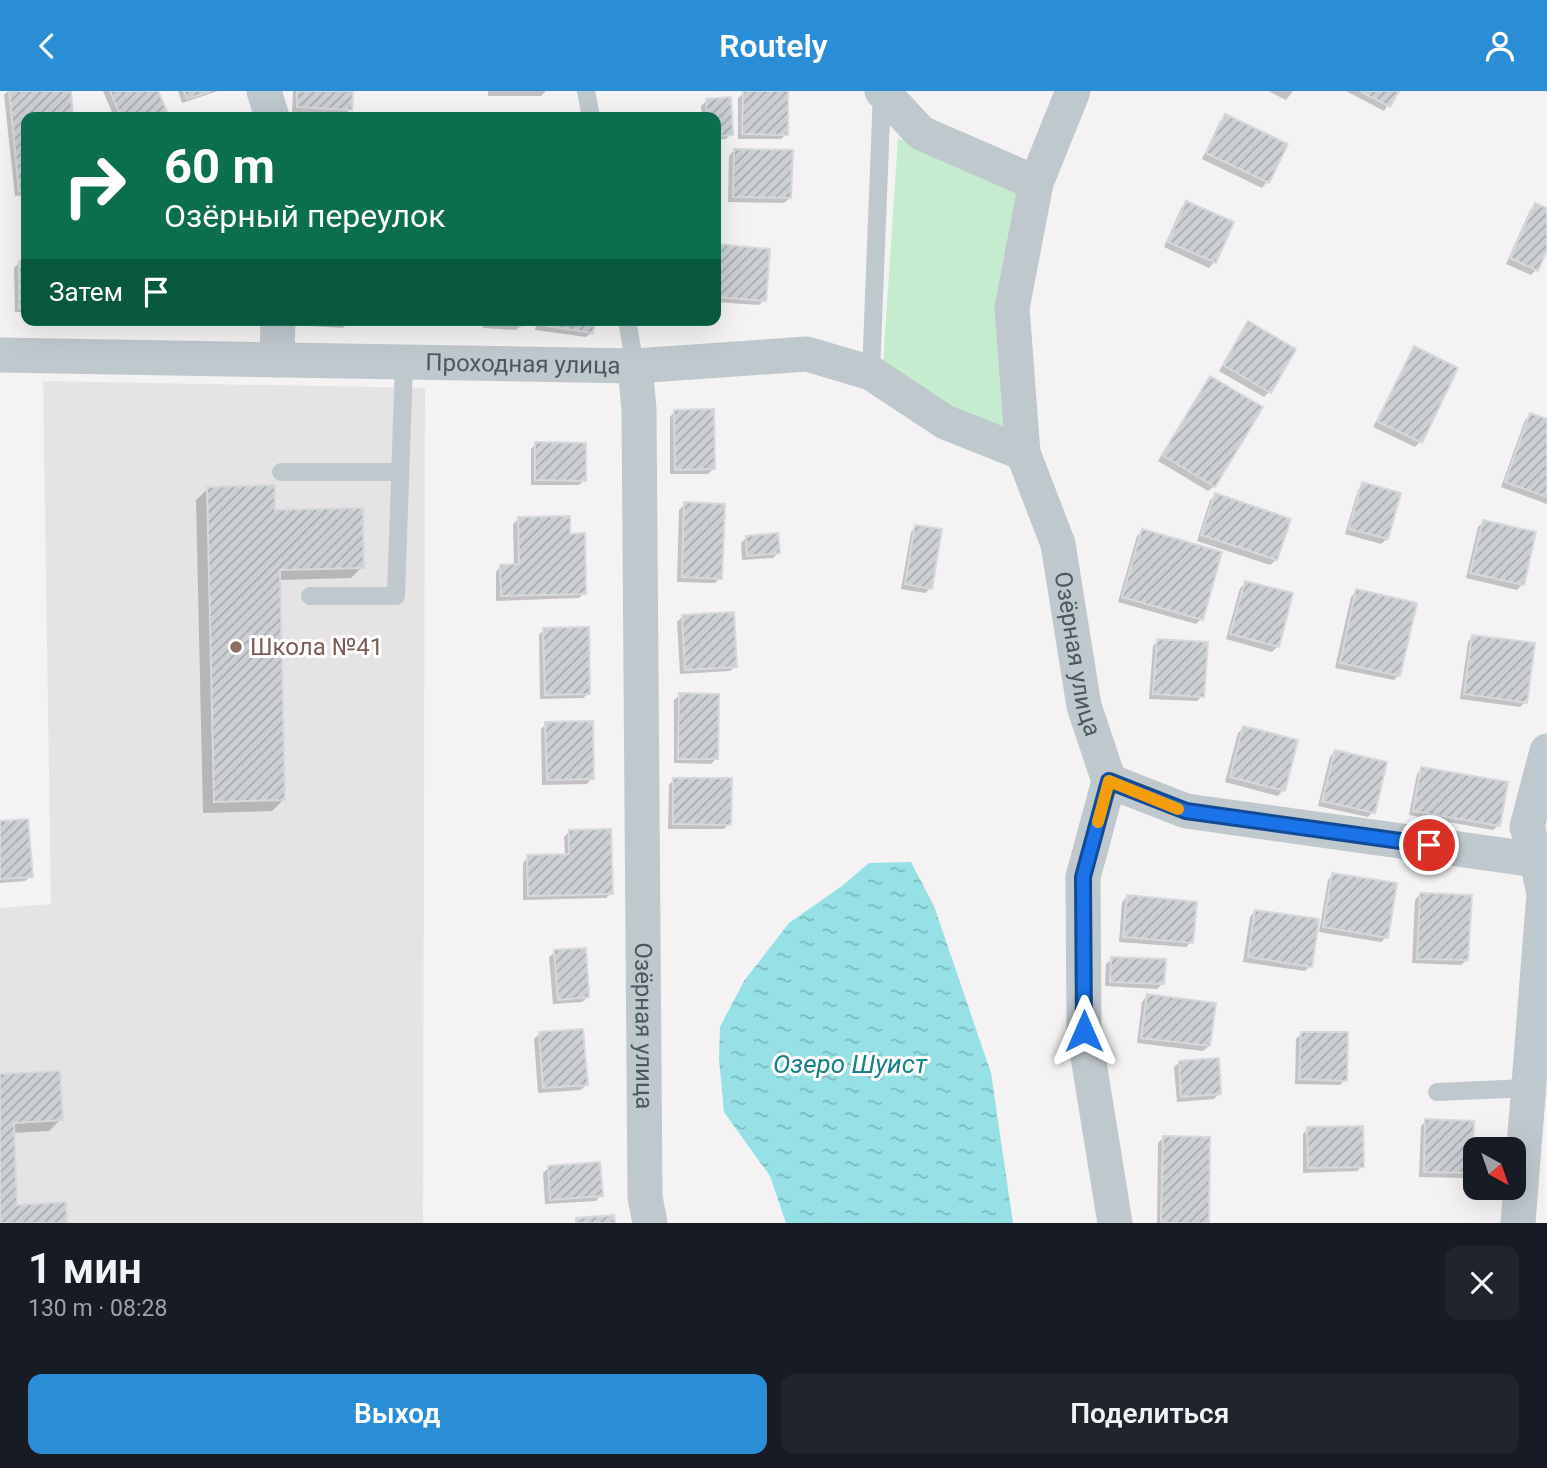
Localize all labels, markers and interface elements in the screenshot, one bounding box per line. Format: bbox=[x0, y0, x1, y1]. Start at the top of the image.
icon: back bbox=[28, 27, 66, 65]
text: Routely bbox=[719, 27, 828, 65]
icon: person bbox=[1481, 27, 1519, 65]
text: 60 m bbox=[164, 138, 275, 195]
icon: right bbox=[49, 140, 140, 231]
text: Озёрный переулок bbox=[164, 197, 446, 235]
icon: arrive bbox=[137, 273, 175, 311]
text: Затем bbox=[49, 277, 123, 307]
street label: Проходная улица bbox=[425, 348, 621, 380]
street label: Озёрная улица bbox=[1049, 570, 1107, 740]
place label: Школа №41 bbox=[250, 633, 383, 661]
marker: Школа №41 bbox=[228, 639, 244, 655]
pin bbox=[1399, 815, 1459, 875]
icon: arrive bbox=[1410, 826, 1448, 864]
street label: Озёрная улица bbox=[629, 942, 658, 1109]
position arrow bbox=[1047, 994, 1121, 1068]
water label: Озеро Шуист bbox=[773, 1049, 928, 1079]
north arrow bbox=[1463, 1137, 1526, 1201]
map controls bbox=[1463, 1137, 1526, 1200]
text: 1 мин bbox=[28, 1244, 142, 1293]
button: close bbox=[1445, 1246, 1519, 1320]
text: 130 m · 08:28 bbox=[28, 1295, 167, 1322]
button: Выход bbox=[28, 1374, 767, 1454]
button: Поделиться bbox=[781, 1374, 1519, 1454]

